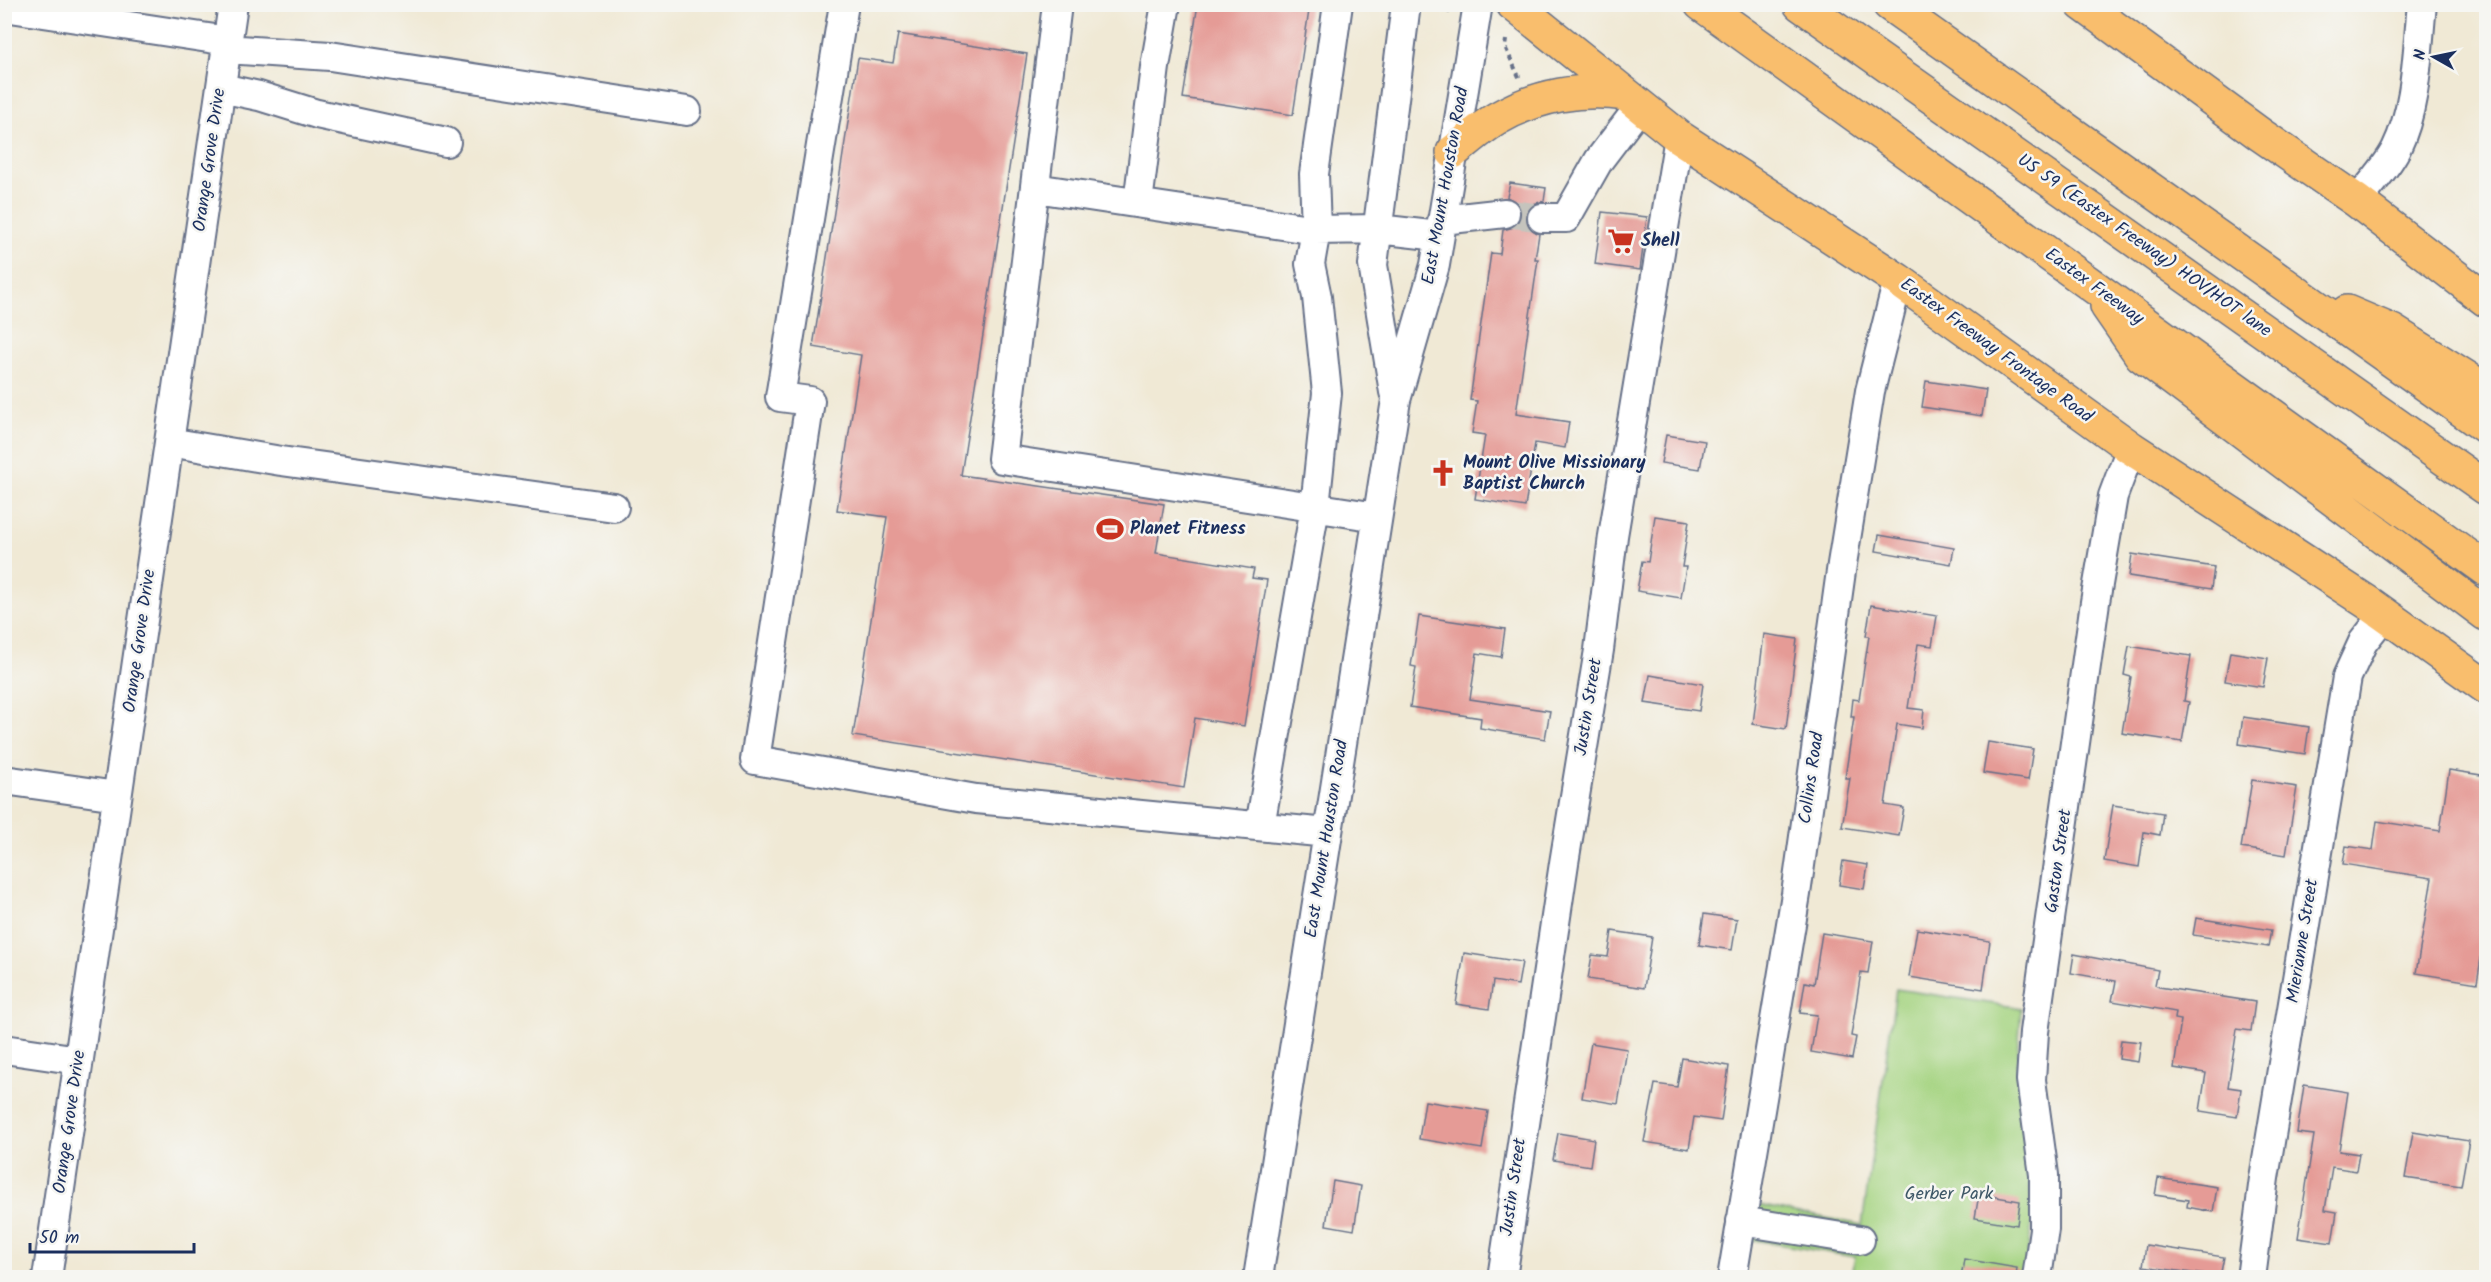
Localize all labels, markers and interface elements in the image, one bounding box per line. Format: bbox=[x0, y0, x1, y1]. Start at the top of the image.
north arrow bbox=[2404, 27, 2464, 87]
text: N bbox=[2408, 48, 2434, 62]
street label: East Mount Houston Road bbox=[1414, 84, 1478, 287]
street label: Orange Grove Drive bbox=[186, 86, 234, 234]
street label: US 59 (Eastex Freeway) HOV/HOT lane bbox=[2013, 150, 2275, 342]
supermarket icon: Shell bbox=[1606, 226, 1636, 256]
place label: Shell bbox=[1641, 227, 1680, 256]
street label: Eastex Freeway bbox=[2040, 244, 2148, 330]
street label: Eastex Freeway Frontage Road bbox=[1893, 271, 2100, 432]
place label: Mount Olive Missionary Baptist Church bbox=[1463, 449, 1646, 499]
church icon: Mount Olive Missionary Baptist Church bbox=[1428, 458, 1458, 488]
sports icon: Planet Fitness bbox=[1095, 514, 1125, 544]
place label: Planet Fitness bbox=[1130, 515, 1246, 544]
street label: Orange Grove Drive bbox=[116, 567, 164, 715]
street label: Justin Street bbox=[1567, 655, 1611, 758]
street label: Collins Road bbox=[1791, 729, 1833, 826]
street label: East Mount Houston Road bbox=[1297, 737, 1357, 940]
street label: Gaston Street bbox=[2037, 806, 2081, 915]
street label: Mierianne Street bbox=[2279, 876, 2327, 1005]
street label: Orange Grove Drive bbox=[46, 1048, 94, 1196]
street label: Justin Street bbox=[1493, 1135, 1535, 1238]
park label: Gerber Park bbox=[1905, 1180, 1994, 1209]
scale bar bbox=[30, 1216, 194, 1254]
text: 50 m bbox=[39, 1224, 79, 1253]

